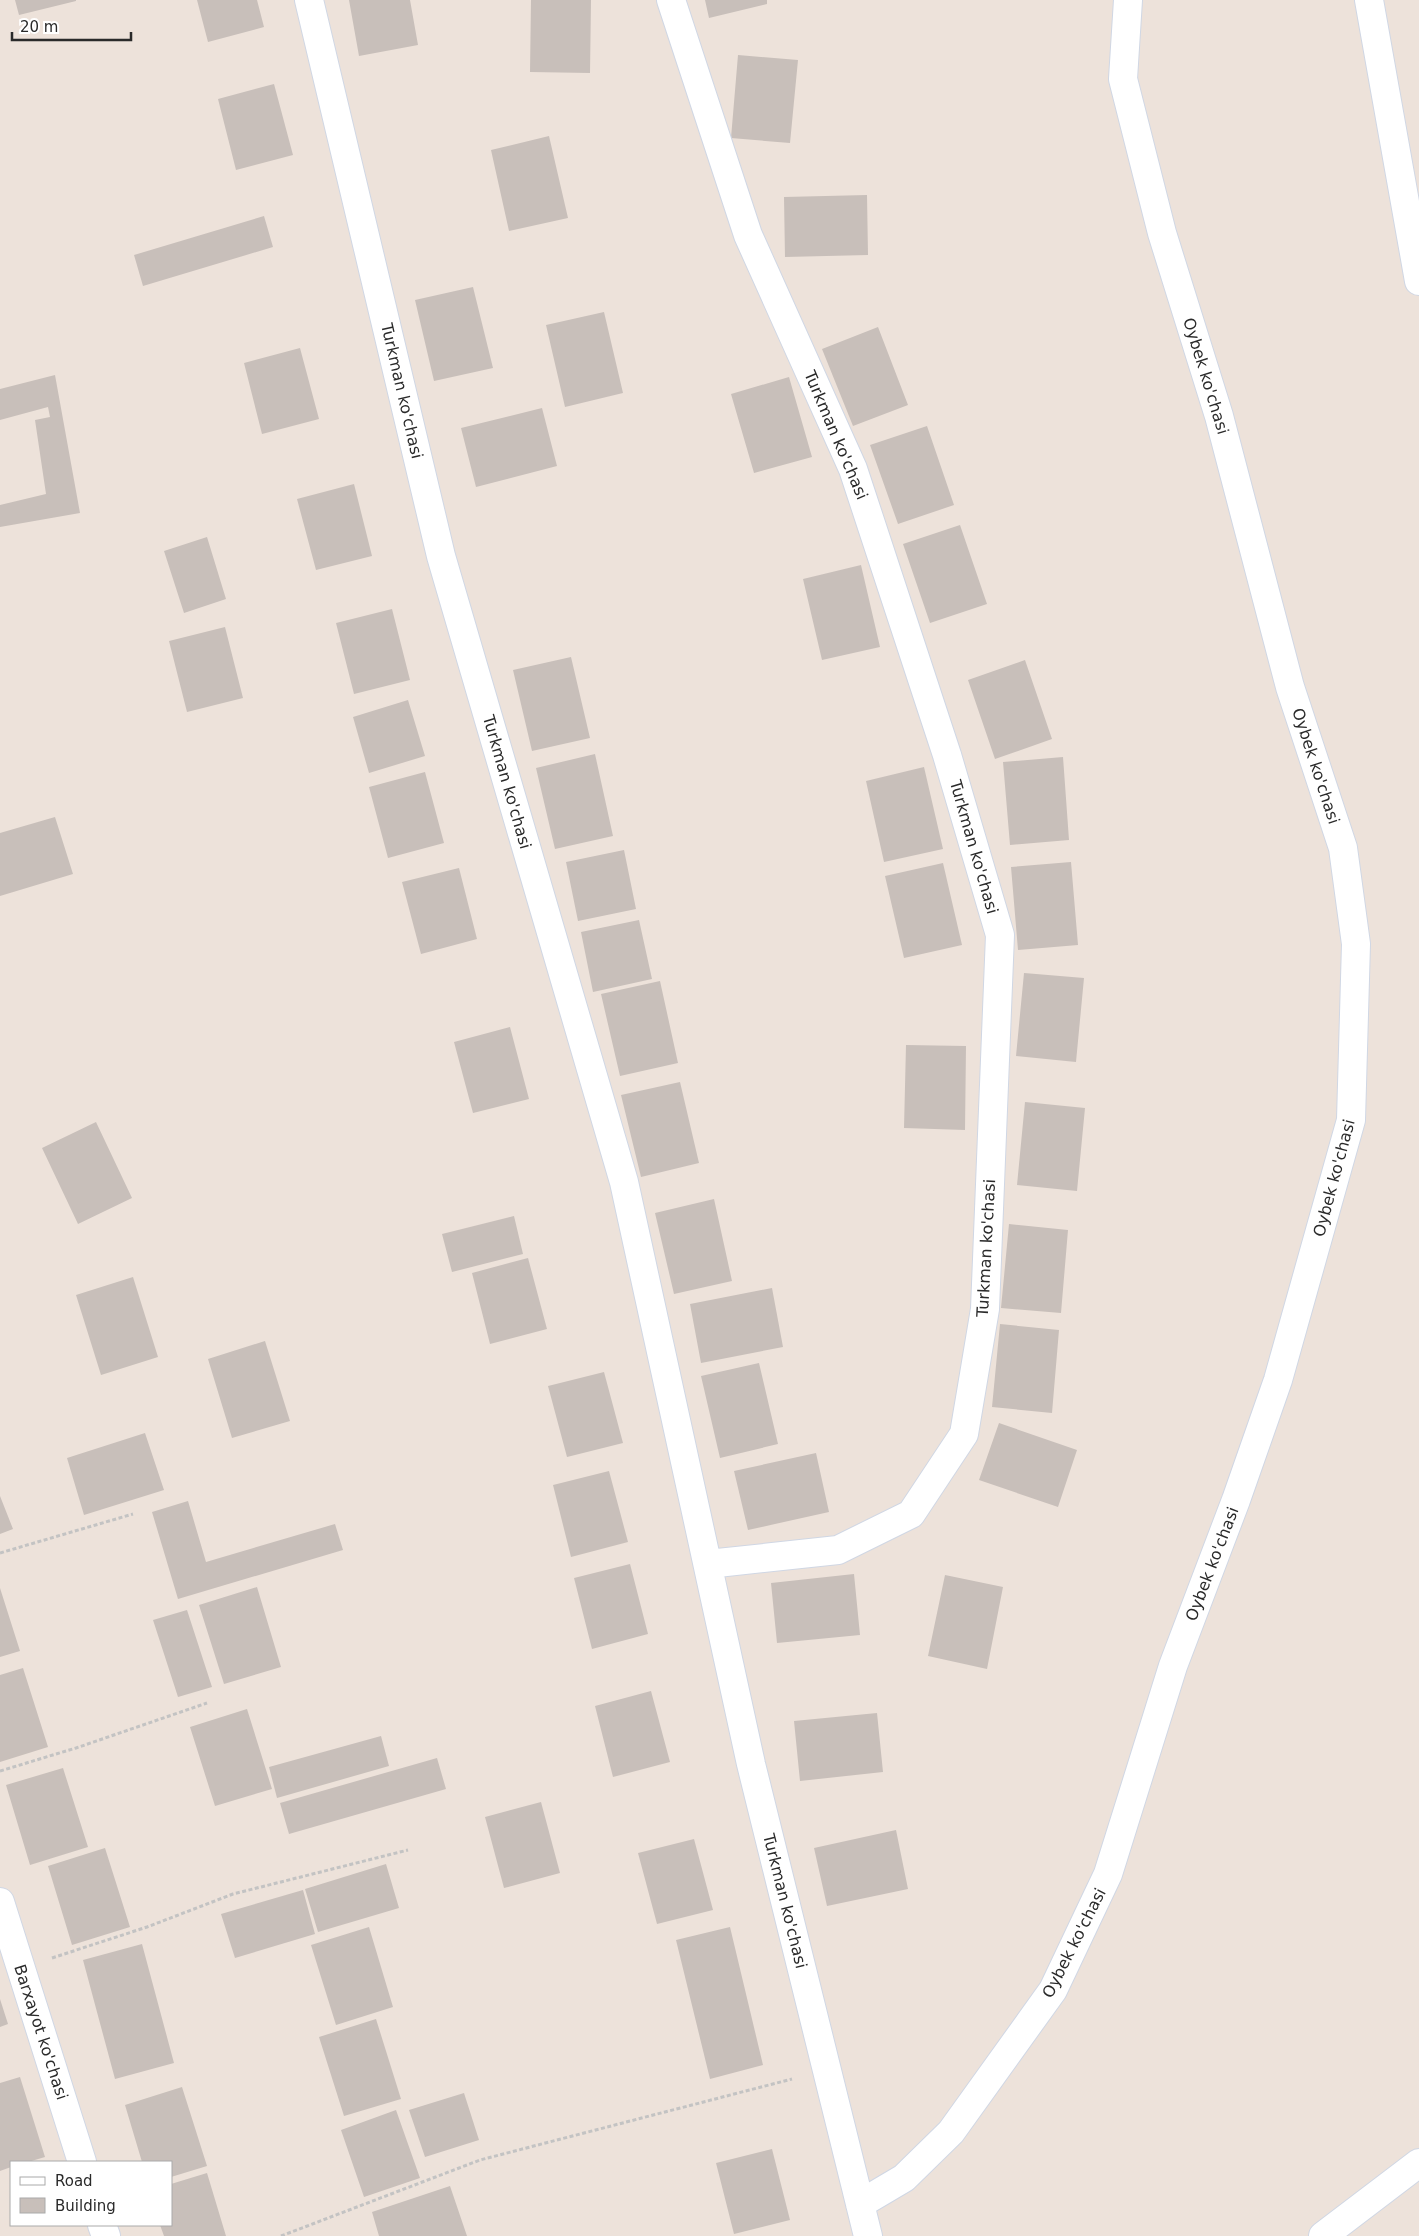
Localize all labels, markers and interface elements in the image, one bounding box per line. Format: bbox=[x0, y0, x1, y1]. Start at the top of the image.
scale bar bbox=[12, 10, 131, 42]
text: 20 m bbox=[20, 18, 58, 36]
street label: Oybek ko'chasi bbox=[1179, 315, 1233, 437]
street label: Turkman ko'chasi bbox=[377, 320, 427, 461]
street label: Turkman ko'chasi bbox=[800, 367, 872, 502]
street label: Oybek ko'chasi bbox=[1288, 706, 1344, 826]
street label: Turkman ko'chasi bbox=[479, 712, 535, 851]
street label: Turkman ko'chasi bbox=[946, 777, 1002, 916]
street label: Oybek ko'chasi bbox=[1309, 1117, 1359, 1239]
street label: Turkman ko'chasi bbox=[973, 1178, 999, 1319]
street label: Oybek ko'chasi bbox=[1181, 1504, 1243, 1624]
street label: Turkman ko'chasi bbox=[759, 1831, 811, 1970]
street label: Oybek ko'chasi bbox=[1038, 1885, 1110, 2001]
street label: Barxayot ko'chasi bbox=[10, 1962, 72, 2102]
legend bbox=[10, 2161, 172, 2226]
text: Road bbox=[55, 2172, 93, 2190]
text: Building bbox=[55, 2197, 116, 2215]

